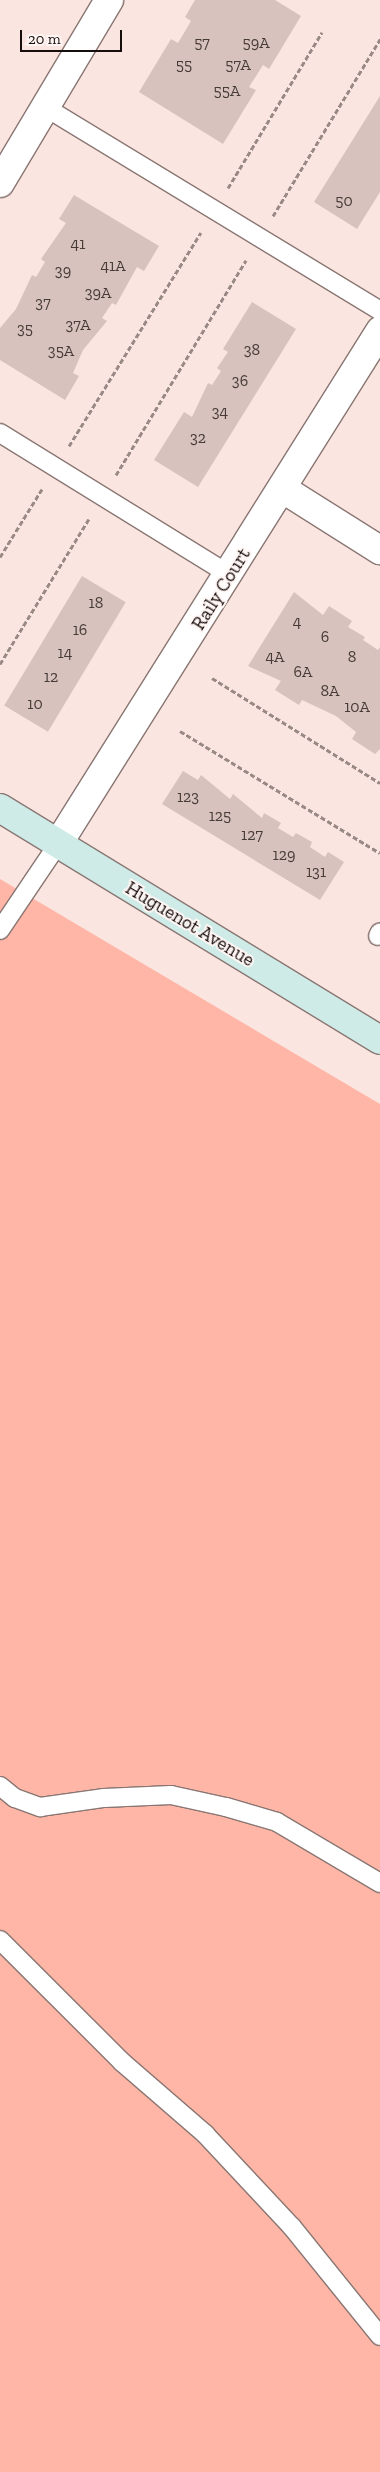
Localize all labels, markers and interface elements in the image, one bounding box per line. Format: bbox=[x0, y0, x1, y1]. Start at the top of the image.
scale bar bbox=[22, 20, 125, 52]
text: 20 m bbox=[28, 30, 61, 48]
house number: 57 bbox=[194, 33, 210, 53]
house number: 59A bbox=[242, 33, 270, 53]
house number: 55 bbox=[176, 55, 192, 75]
house number: 57A bbox=[225, 55, 251, 75]
house number: 55A bbox=[214, 81, 240, 101]
house number: 50 bbox=[335, 191, 353, 211]
house number: 41 bbox=[71, 234, 85, 254]
house number: 41A bbox=[100, 256, 126, 276]
house number: 39 bbox=[55, 261, 71, 281]
house number: 39A bbox=[85, 283, 111, 303]
house number: 37 bbox=[35, 293, 51, 313]
house number: 37A bbox=[65, 315, 91, 335]
house number: 35 bbox=[17, 319, 33, 339]
house number: 38 bbox=[244, 340, 260, 360]
house number: 35A bbox=[48, 341, 74, 361]
house number: 36 bbox=[232, 371, 248, 391]
house number: 34 bbox=[212, 402, 228, 422]
house number: 32 bbox=[190, 428, 206, 448]
street label: Raily Court bbox=[187, 544, 255, 634]
house number: 18 bbox=[89, 593, 103, 613]
house number: 4 bbox=[293, 612, 301, 632]
house number: 16 bbox=[73, 620, 87, 640]
house number: 6 bbox=[321, 627, 329, 647]
house number: 14 bbox=[58, 643, 72, 663]
house number: 4A bbox=[266, 647, 284, 667]
house number: 8 bbox=[348, 647, 356, 667]
house number: 6A bbox=[294, 662, 312, 682]
house number: 12 bbox=[44, 667, 58, 687]
house number: 8A bbox=[321, 681, 339, 701]
house number: 10 bbox=[27, 694, 43, 714]
house number: 10A bbox=[344, 697, 370, 717]
house number: 123 bbox=[177, 787, 199, 807]
house number: 125 bbox=[209, 806, 231, 826]
house number: 127 bbox=[241, 825, 263, 845]
house number: 129 bbox=[273, 845, 295, 865]
house number: 131 bbox=[306, 862, 326, 882]
street label: Huguenot Avenue bbox=[121, 876, 259, 972]

